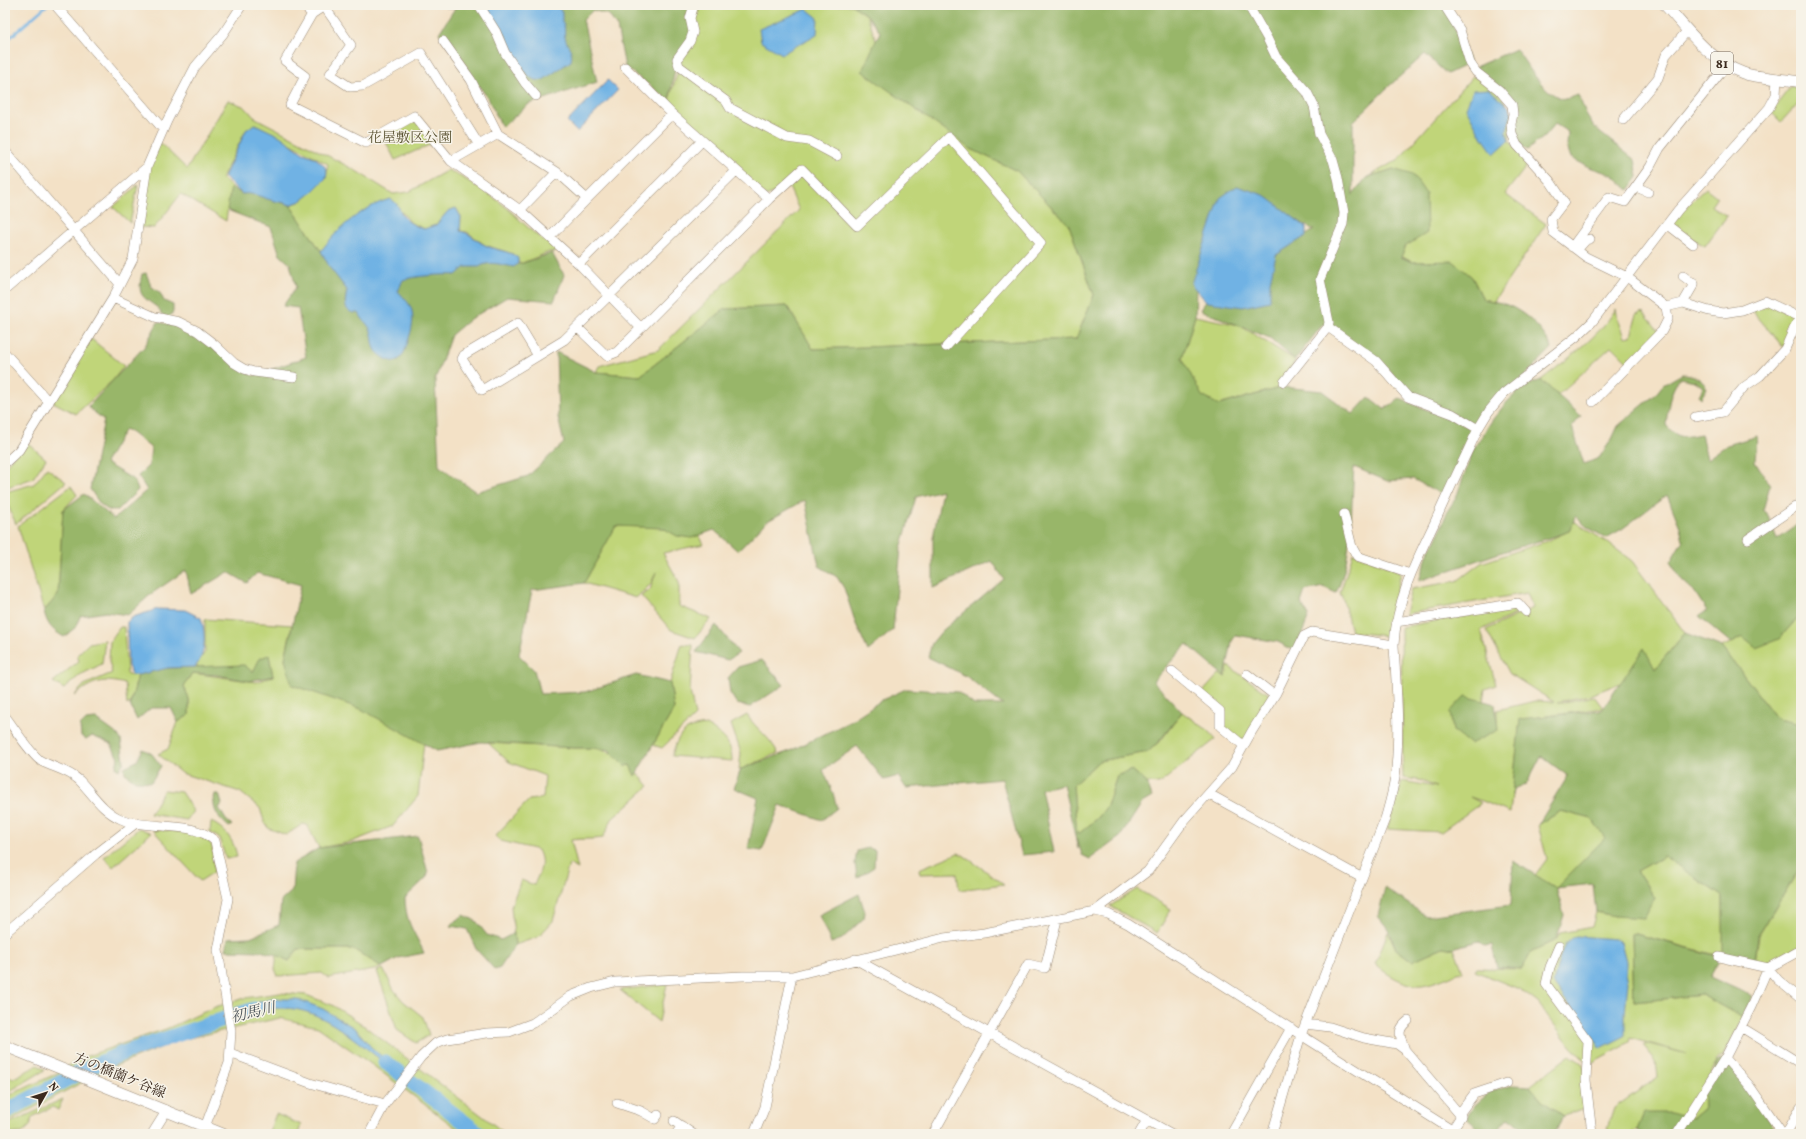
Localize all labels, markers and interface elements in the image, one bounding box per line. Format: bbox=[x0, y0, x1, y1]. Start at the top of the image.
road number: 81 bbox=[1711, 52, 1733, 74]
park label: 花屋敷区公園 bbox=[368, 129, 452, 148]
water label: 初馬川 bbox=[229, 998, 280, 1029]
street label: 方の橋薗ケ谷線 bbox=[70, 1049, 168, 1104]
north arrow bbox=[26, 1073, 66, 1113]
text: N bbox=[44, 1080, 61, 1095]

